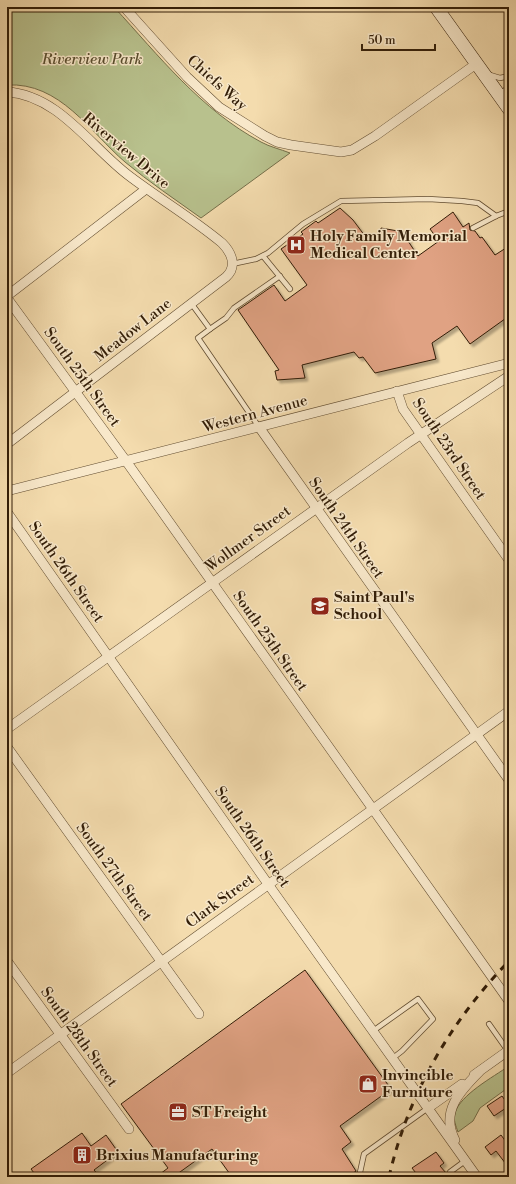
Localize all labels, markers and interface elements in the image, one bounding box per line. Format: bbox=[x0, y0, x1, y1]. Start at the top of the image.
scale bar bbox=[362, 26, 435, 52]
text: 50 m bbox=[368, 33, 396, 48]
park label: Riverview Park bbox=[41, 50, 143, 69]
street label: Chiefs Way bbox=[183, 51, 252, 115]
street label: Riverview Drive bbox=[78, 109, 174, 193]
place label: Holy Family Memorial Medical Center bbox=[310, 227, 467, 263]
hospital icon: Holy Family Memorial Medical Center bbox=[285, 234, 307, 256]
street label: Meadow Lane bbox=[91, 294, 175, 366]
street label: South 25th Street bbox=[40, 324, 125, 431]
street label: Western Avenue bbox=[199, 391, 310, 437]
street label: South 23rd Street bbox=[408, 395, 490, 504]
street label: South 24th Street bbox=[304, 474, 388, 583]
street label: Wollmer Street bbox=[201, 501, 295, 577]
street label: South 26th Street bbox=[24, 518, 108, 627]
street label: South 25th Street bbox=[228, 587, 312, 695]
place label: Saint Paul's School bbox=[334, 588, 415, 624]
school or university icon: Saint Paul's School bbox=[309, 595, 331, 617]
street label: South 26th Street bbox=[210, 783, 294, 892]
street label: South 27th Street bbox=[72, 819, 157, 926]
street label: Clark Street bbox=[182, 869, 259, 932]
street label: South 28th Street bbox=[36, 983, 122, 1091]
place label: Invincible Furniture bbox=[382, 1066, 454, 1102]
shop icon: Invincible Furniture bbox=[357, 1073, 379, 1095]
office icon: ST Freight bbox=[167, 1101, 189, 1123]
place label: ST Freight bbox=[192, 1103, 268, 1122]
building icon: Brixius Manufacturing bbox=[71, 1144, 93, 1166]
place label: Brixius Manufacturing bbox=[96, 1146, 258, 1165]

